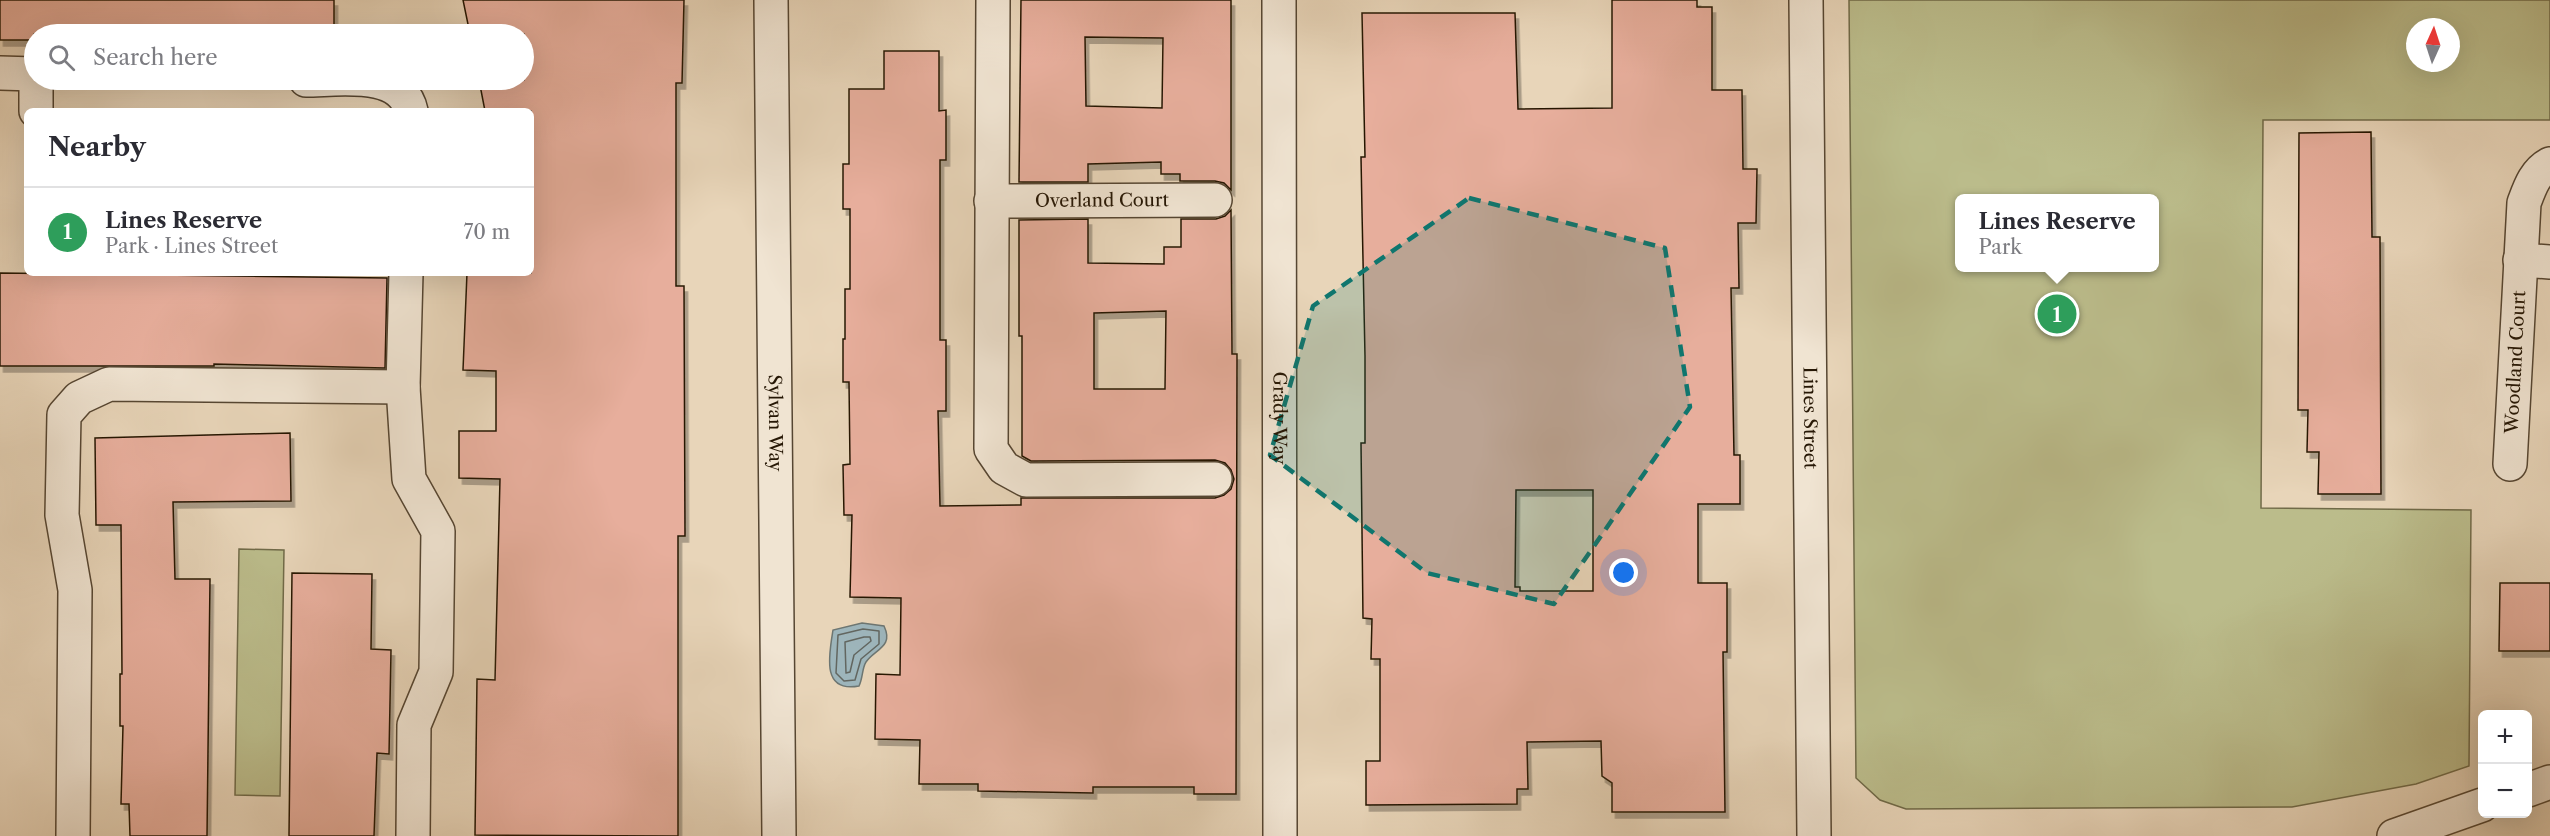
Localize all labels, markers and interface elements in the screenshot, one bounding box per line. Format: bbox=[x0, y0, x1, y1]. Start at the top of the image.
north arrow bbox=[2406, 18, 2460, 72]
search box bbox=[24, 24, 534, 90]
icon: search bbox=[45, 41, 78, 74]
text: Search here bbox=[93, 44, 218, 71]
text: Nearby bbox=[48, 131, 146, 163]
street label: Overland Court bbox=[1035, 189, 1170, 212]
popup bbox=[1955, 194, 2159, 272]
text: Lines Reserve bbox=[105, 207, 262, 234]
text: Lines Reserve bbox=[1978, 208, 2136, 235]
text: 1 bbox=[63, 220, 72, 244]
text: 70 m bbox=[464, 220, 510, 244]
text: Park · Lines Street bbox=[105, 234, 278, 258]
text: Park bbox=[1978, 235, 2022, 259]
street label: Woodland Court bbox=[2501, 289, 2530, 435]
pin: 1 bbox=[2038, 292, 2076, 336]
street label: Lines Street bbox=[1799, 367, 1821, 470]
street label: Grady Way bbox=[1268, 371, 1291, 466]
street label: Sylvan Way bbox=[764, 374, 787, 473]
your location bbox=[1609, 558, 1638, 587]
map controls bbox=[2478, 710, 2532, 818]
button: + bbox=[2478, 710, 2532, 764]
button: − bbox=[2478, 764, 2532, 818]

